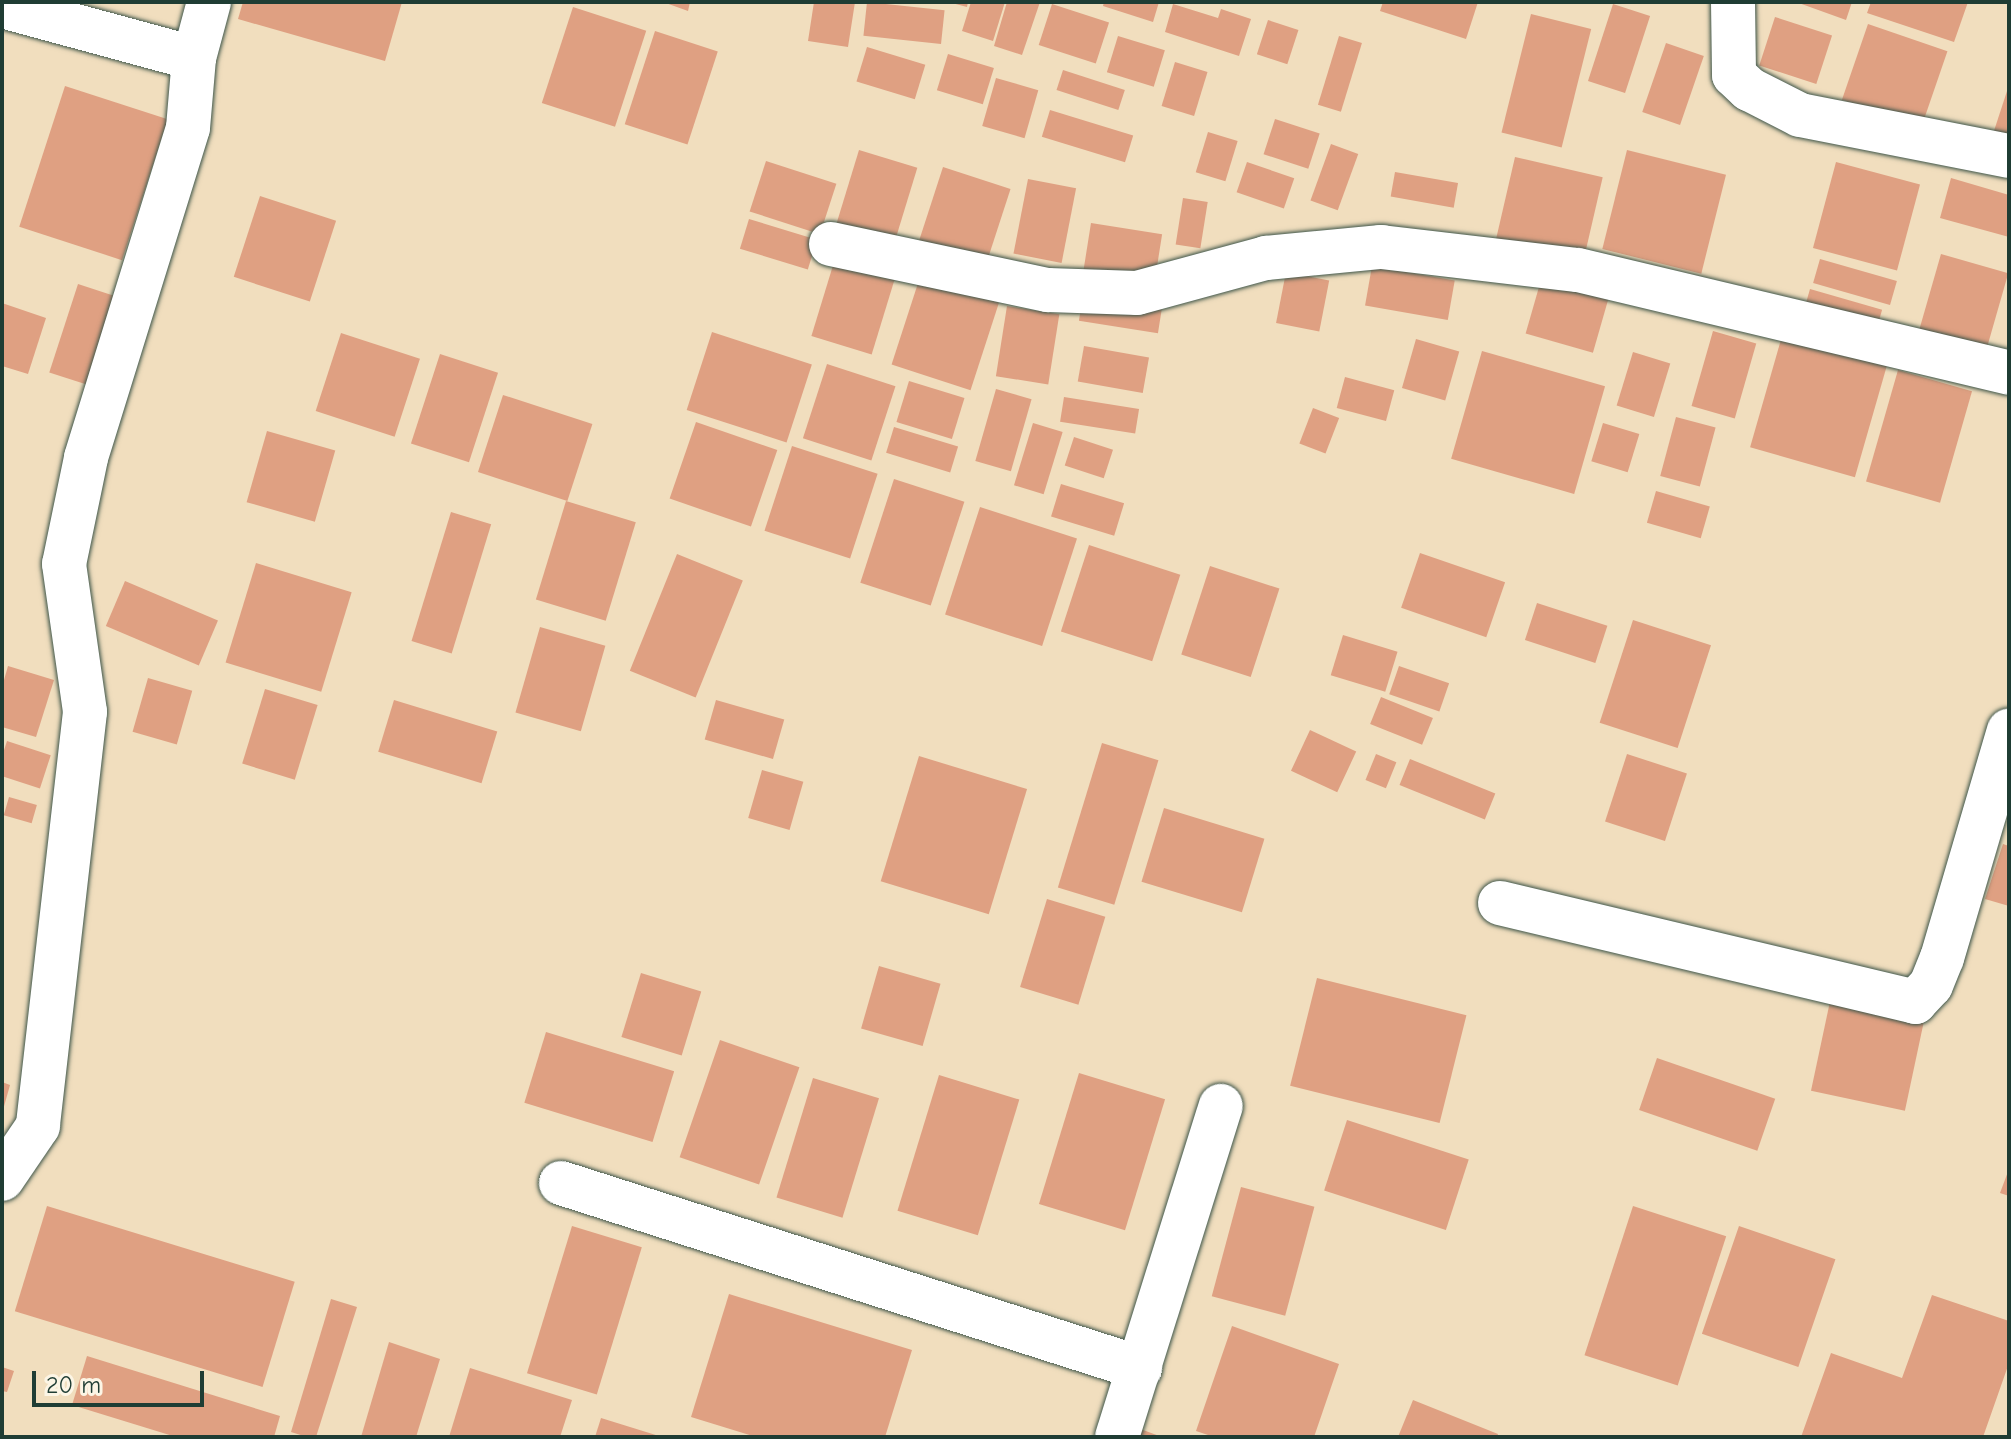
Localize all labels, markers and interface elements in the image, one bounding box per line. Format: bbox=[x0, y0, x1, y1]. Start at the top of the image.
scale bar bbox=[36, 1355, 208, 1405]
text: 20 m bbox=[46, 1371, 101, 1399]

